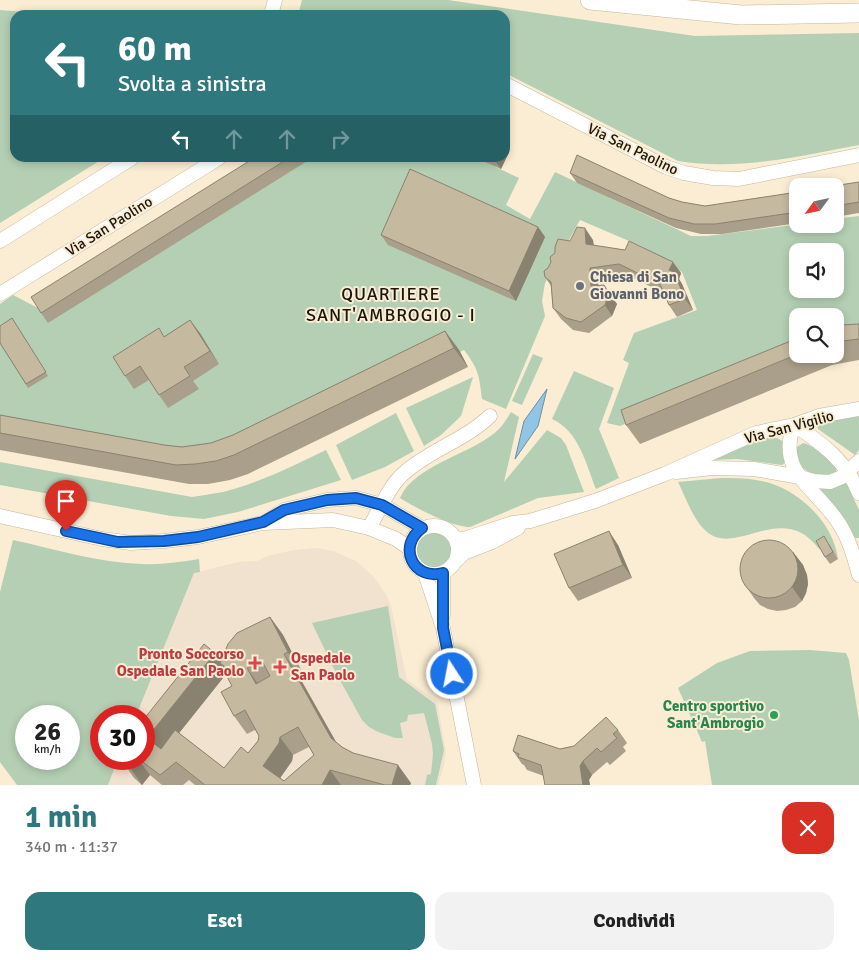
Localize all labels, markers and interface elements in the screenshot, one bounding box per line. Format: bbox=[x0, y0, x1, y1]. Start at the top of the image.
text: 60 m bbox=[118, 27, 192, 70]
icon: left bbox=[35, 30, 100, 95]
text: Svolta a sinistra bbox=[118, 70, 267, 97]
street label: Via San Paolino bbox=[585, 119, 682, 179]
icon: left bbox=[167, 125, 195, 153]
icon: ahead bbox=[220, 125, 248, 153]
icon: ahead bbox=[273, 125, 301, 153]
icon: right bbox=[326, 125, 354, 153]
north arrow bbox=[789, 178, 844, 232]
map controls bbox=[789, 178, 844, 363]
street label: Via San Paolino bbox=[62, 192, 156, 260]
button: sound bbox=[789, 243, 844, 298]
place label: Chiesa di San Giovanni Bono bbox=[590, 268, 684, 303]
marker: Chiesa di San Giovanni Bono bbox=[574, 280, 586, 292]
district label: QUARTIERE SANT'AMBROGIO - I bbox=[306, 283, 476, 326]
button: search bbox=[789, 308, 844, 363]
street label: Via San Vigilio bbox=[742, 406, 836, 448]
pin bbox=[45, 480, 87, 531]
icon: arrive bbox=[52, 487, 80, 515]
place label: Pronto Soccorso Ospedale San Paolo bbox=[117, 645, 244, 680]
position arrow bbox=[425, 647, 477, 699]
place label: Ospedale San Paolo bbox=[291, 649, 355, 684]
marker: Pronto Soccorso Ospedale San Paolo bbox=[248, 656, 262, 670]
marker: Ospedale San Paolo bbox=[273, 660, 287, 674]
place label: Centro sportivo Sant'Ambrogio bbox=[663, 697, 764, 732]
speed limit sign: 30 bbox=[90, 705, 155, 770]
marker: Centro sportivo Sant'Ambrogio bbox=[768, 709, 780, 721]
text: 26 bbox=[34, 716, 61, 747]
text: km/h bbox=[34, 742, 61, 757]
text: 1 min bbox=[25, 799, 97, 836]
button: close bbox=[782, 802, 834, 854]
text: 340 m · 11:37 bbox=[25, 837, 118, 857]
button: Esci bbox=[25, 892, 425, 950]
button: Condividi bbox=[435, 892, 834, 950]

